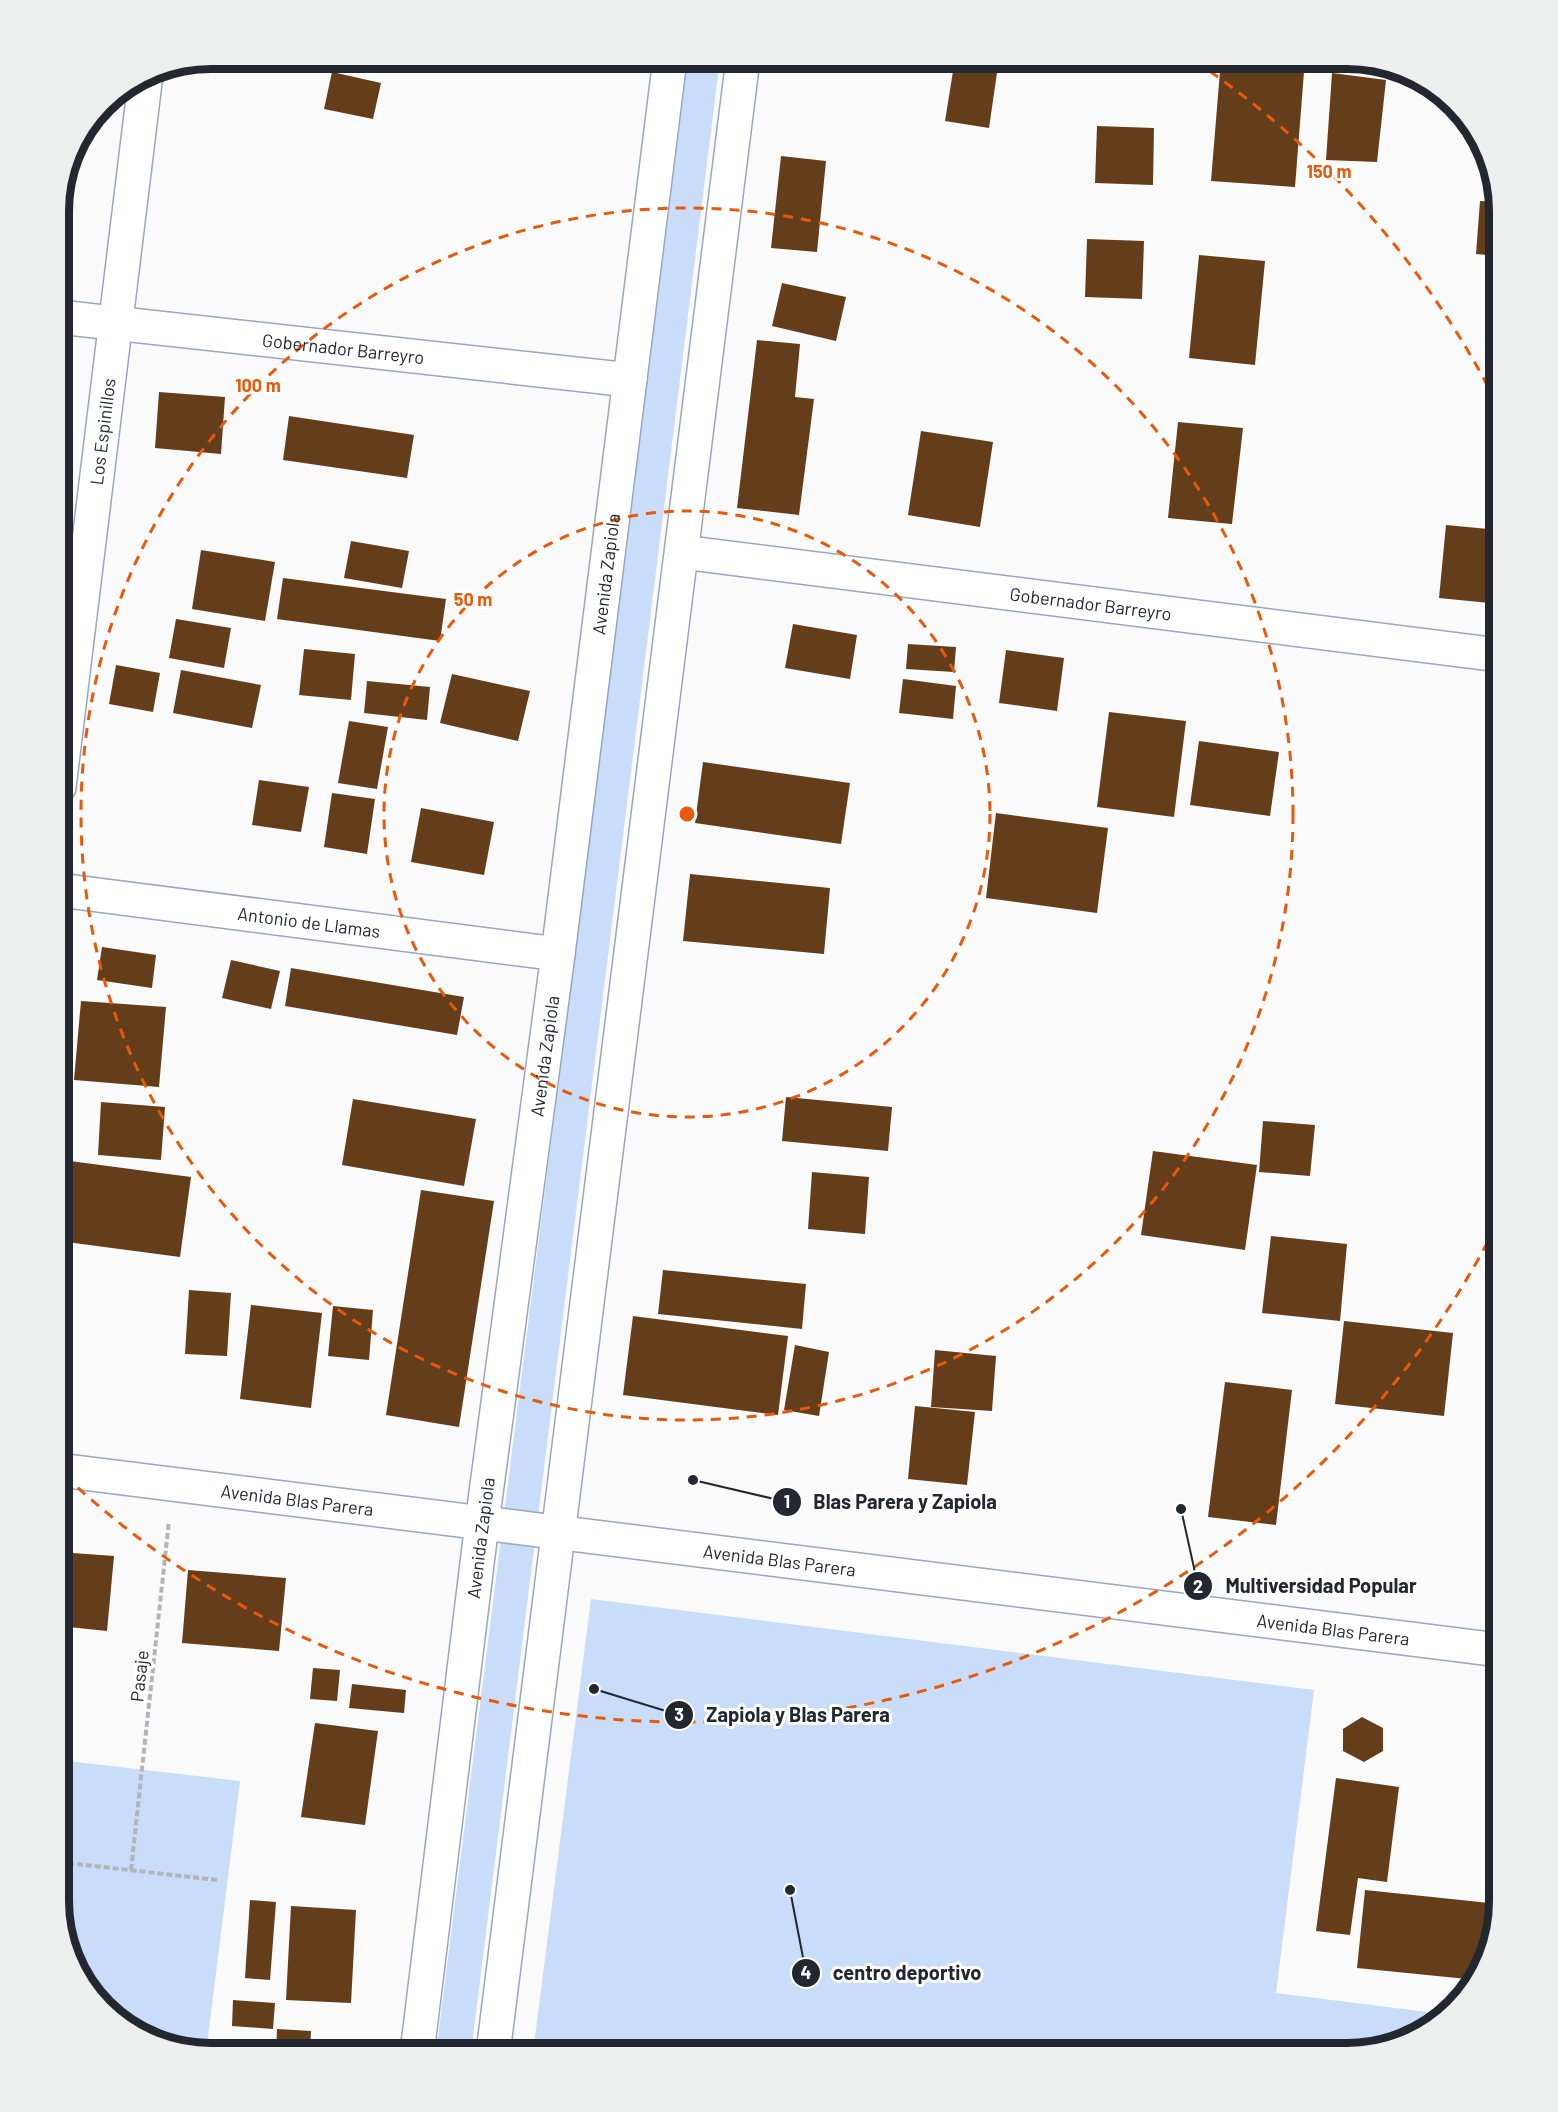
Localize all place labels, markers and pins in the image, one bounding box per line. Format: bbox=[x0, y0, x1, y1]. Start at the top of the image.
centre of rings bbox=[677, 804, 697, 824]
callout: Blas Parera y Zapiola bbox=[772, 1483, 1009, 1521]
callout: Multiversidad Popular bbox=[1183, 1567, 1428, 1605]
callout: Zapiola y Blas Parera bbox=[664, 1696, 902, 1734]
callout: centro deportivo bbox=[791, 1954, 994, 1992]

